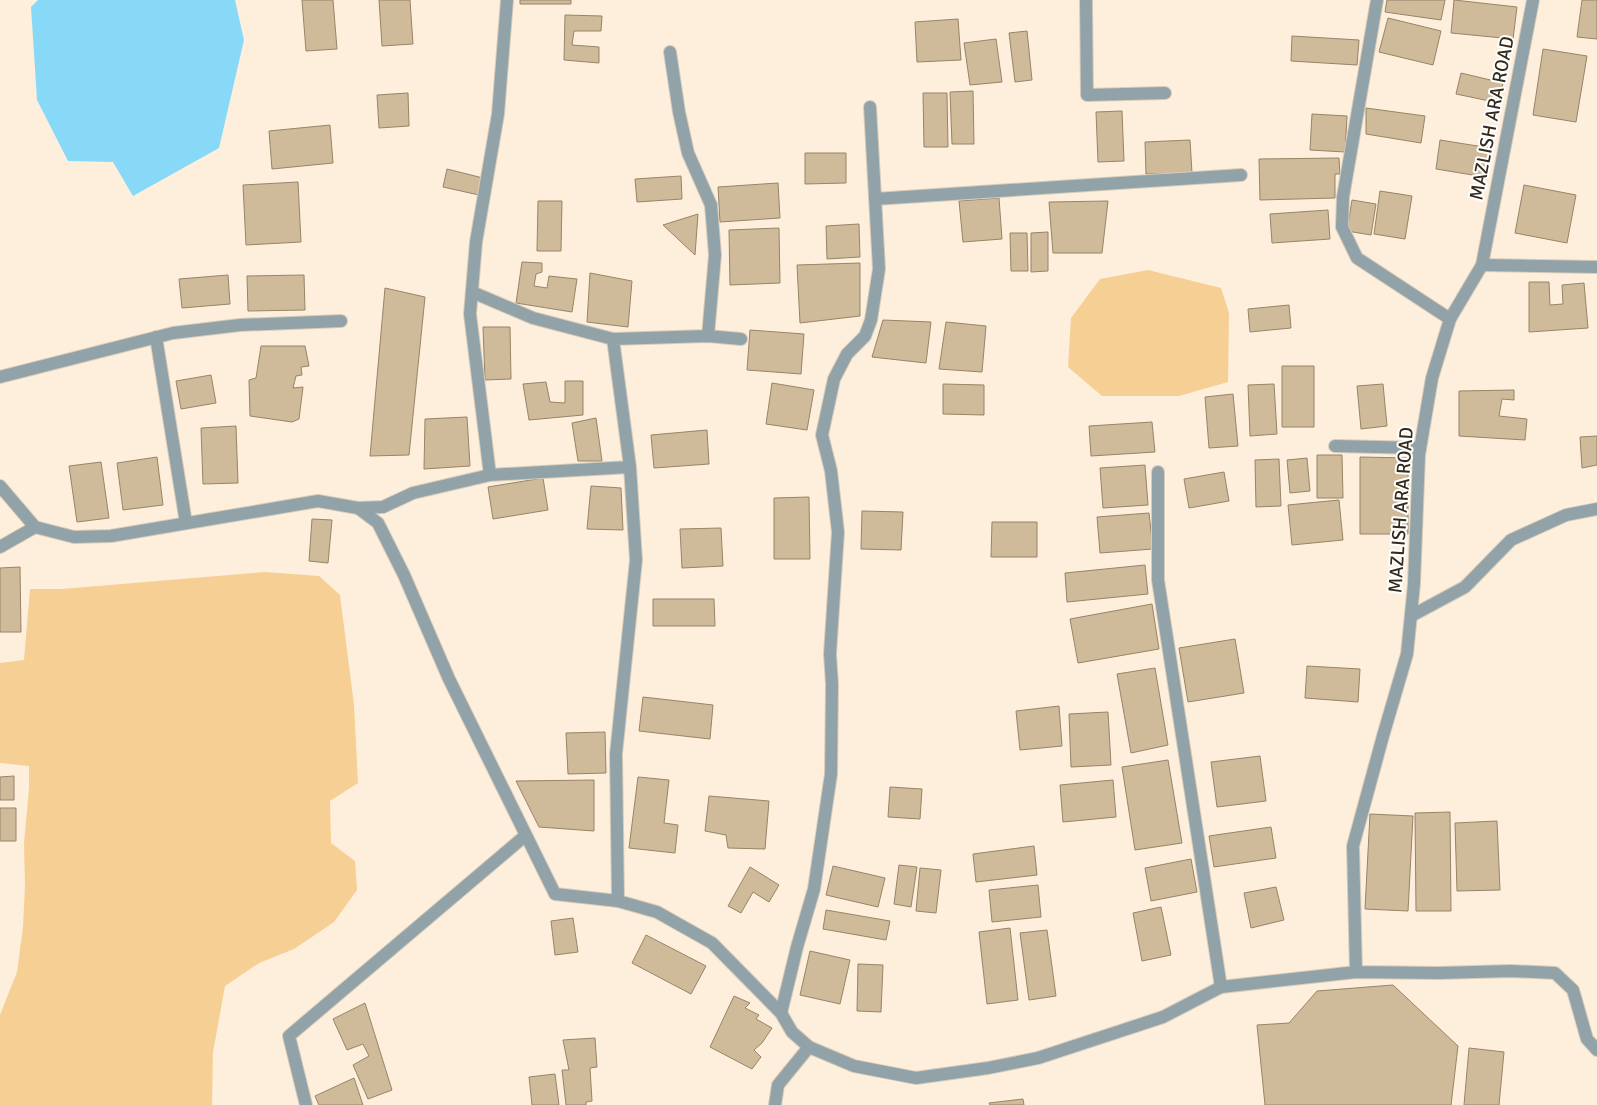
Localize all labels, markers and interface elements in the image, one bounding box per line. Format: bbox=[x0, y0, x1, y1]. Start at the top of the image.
street label: MAZLISH ARA ROAD bbox=[1464, 34, 1520, 202]
street label: MAZLISH ARA ROAD bbox=[1383, 426, 1419, 594]

